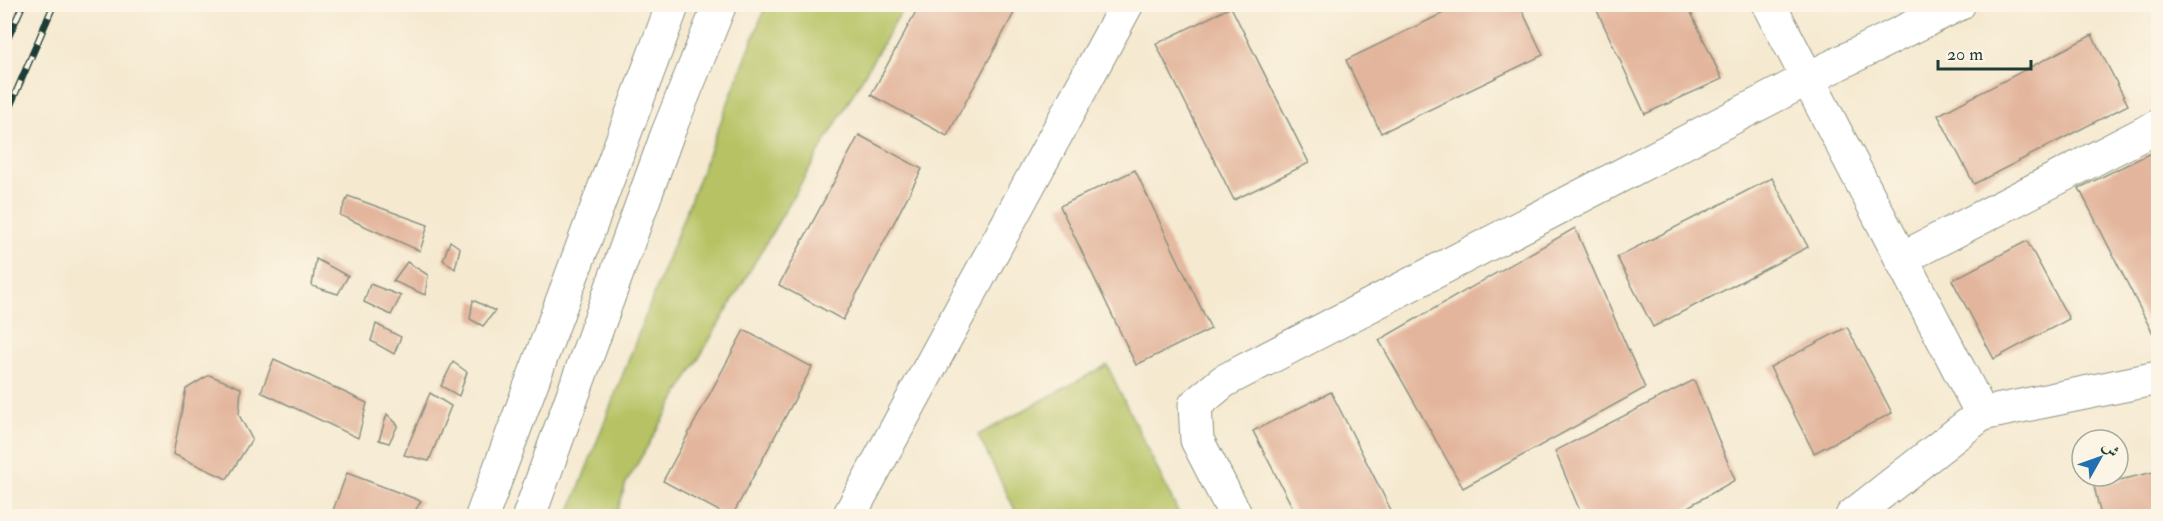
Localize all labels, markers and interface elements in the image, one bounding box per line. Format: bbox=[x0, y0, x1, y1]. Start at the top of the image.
scale bar bbox=[1938, 33, 2031, 71]
text: 20 m bbox=[1947, 43, 1983, 66]
north arrow bbox=[2070, 428, 2130, 488]
text: ش bbox=[2098, 436, 2123, 462]

